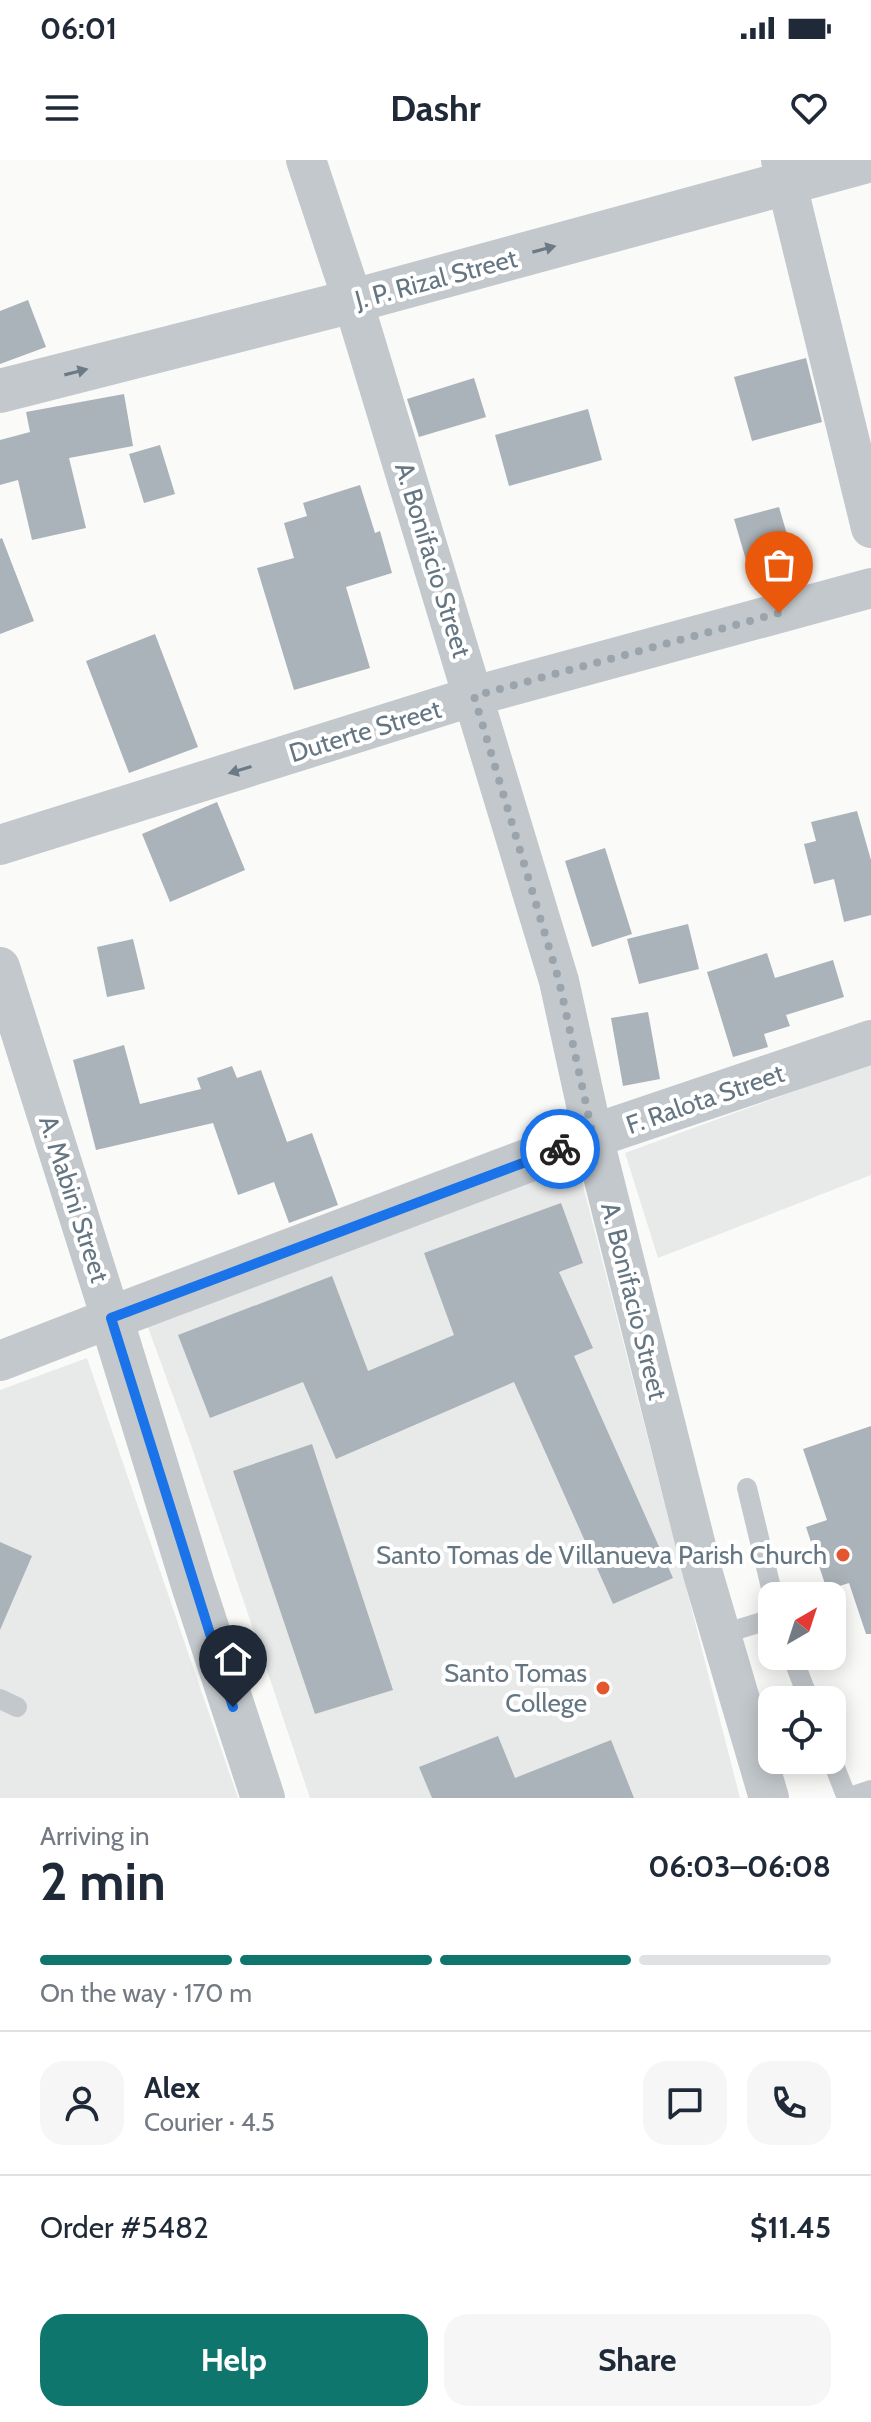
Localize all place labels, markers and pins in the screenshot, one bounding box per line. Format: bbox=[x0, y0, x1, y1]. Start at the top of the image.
pin bbox=[745, 531, 813, 613]
place label: Santo Tomas de Villanueva Parish Church bbox=[376, 1539, 827, 1571]
marker: Santo Tomas de Villanueva Parish Church bbox=[834, 1546, 852, 1564]
pin bbox=[199, 1625, 267, 1707]
place label: Santo Tomas College bbox=[444, 1657, 587, 1719]
marker: Santo Tomas College bbox=[594, 1679, 612, 1697]

